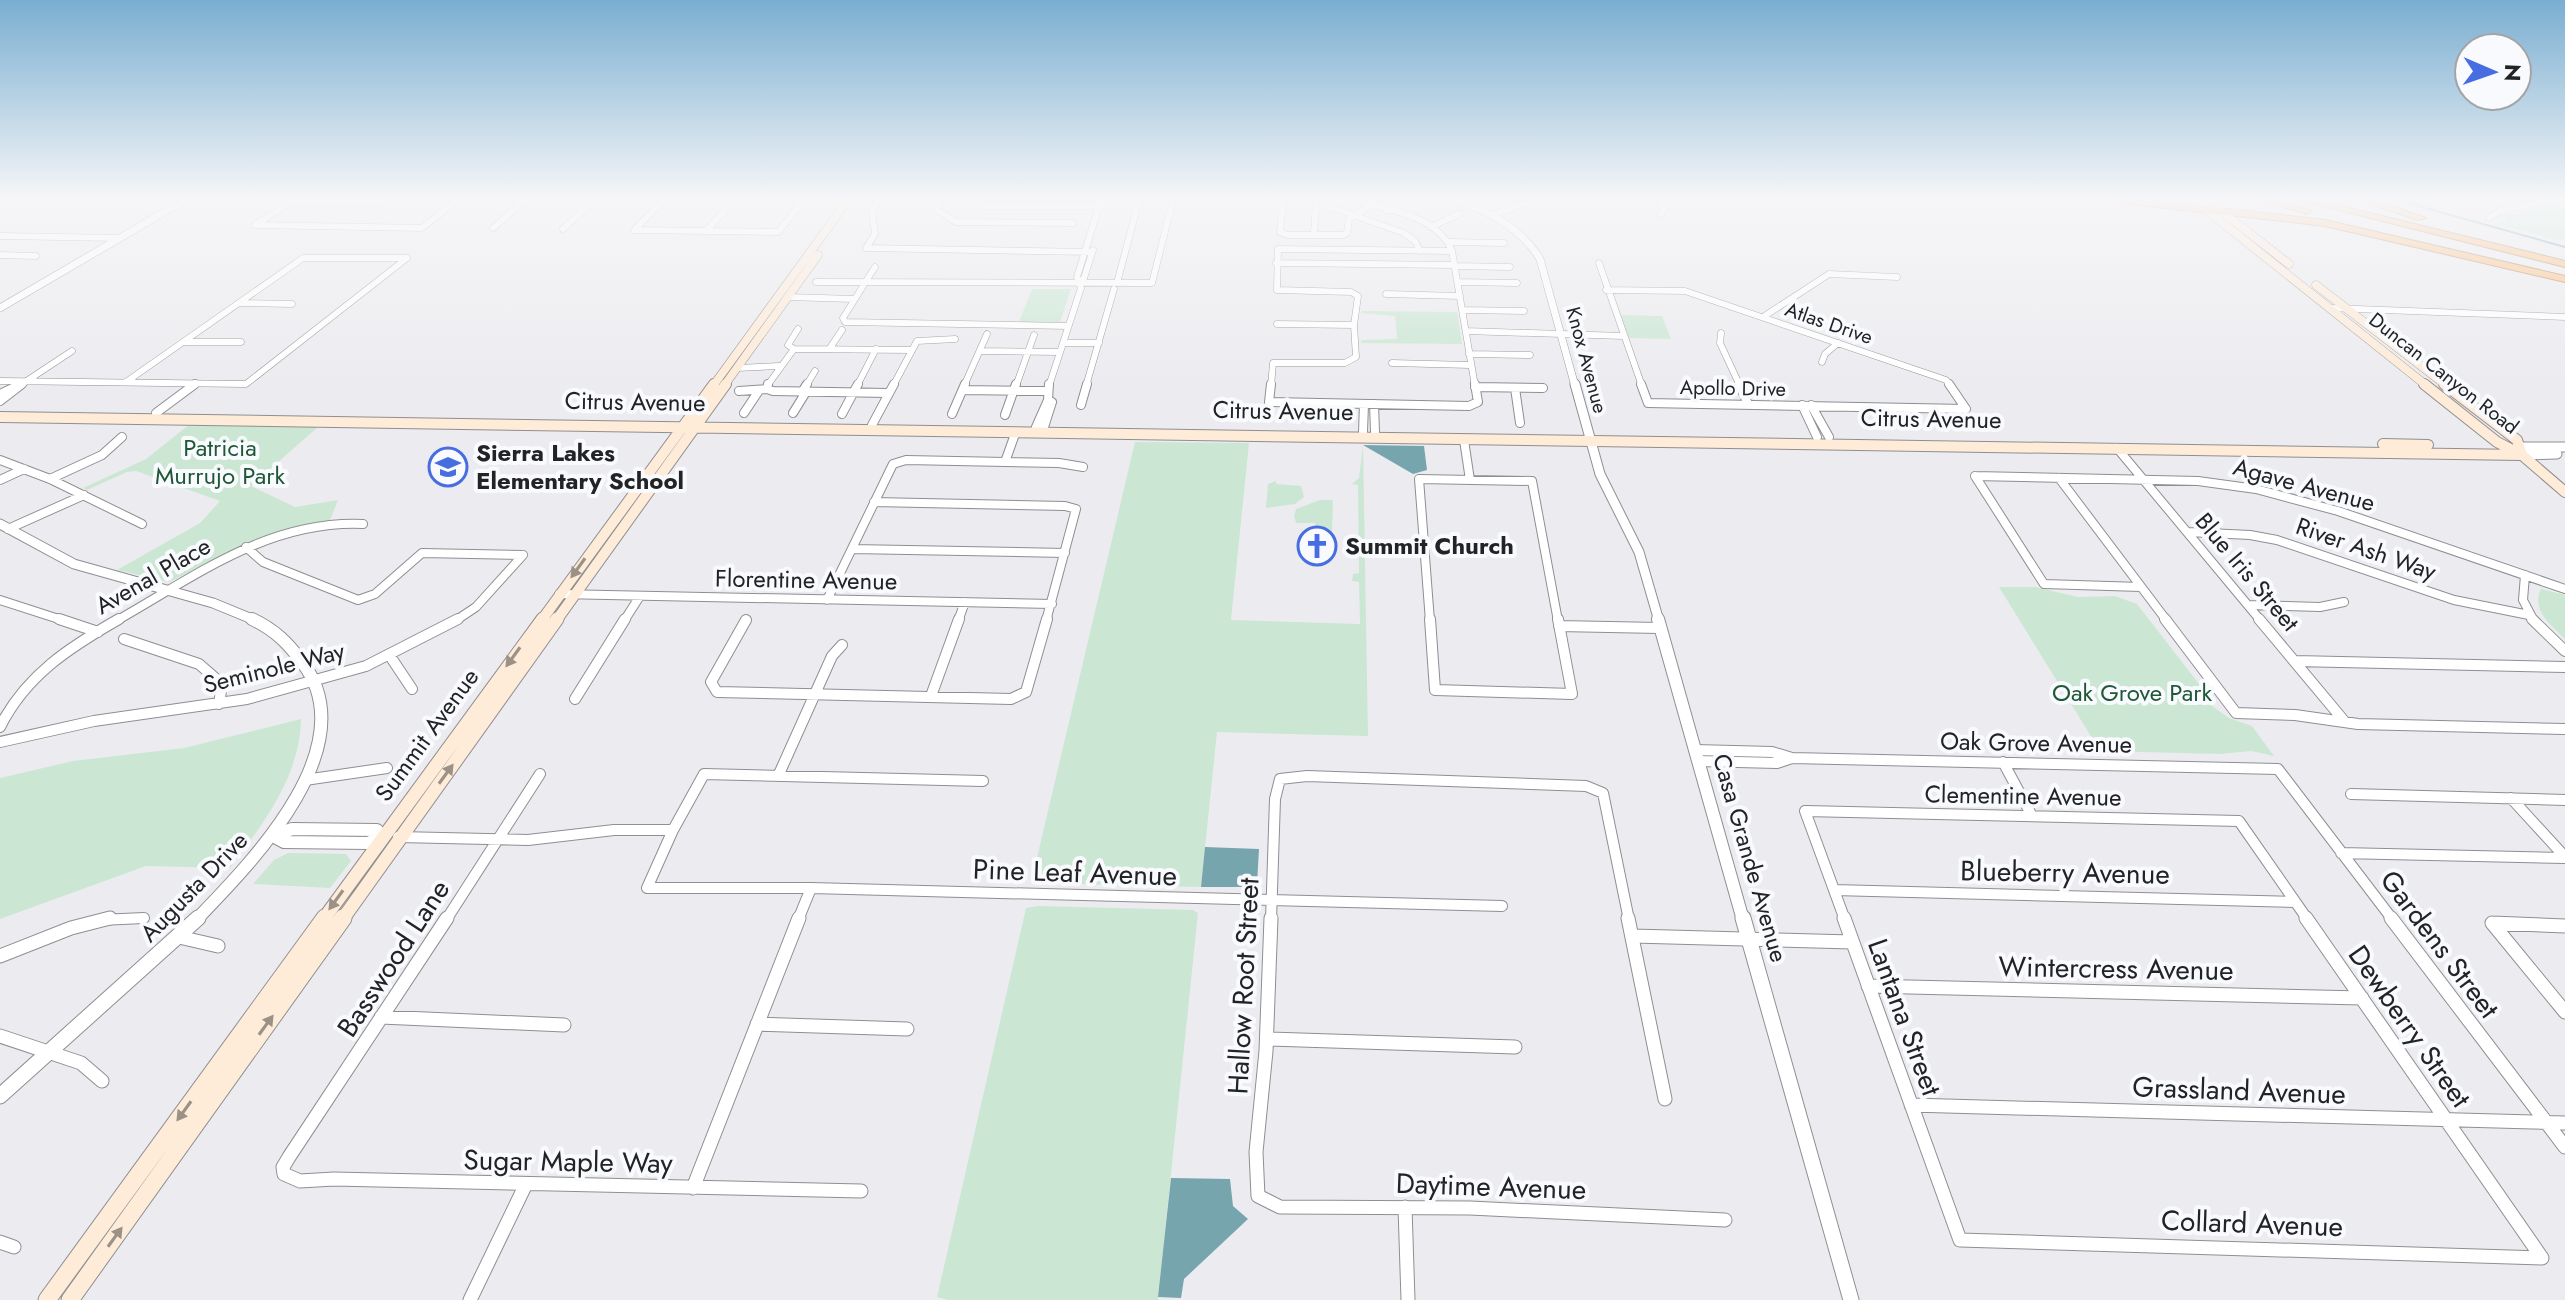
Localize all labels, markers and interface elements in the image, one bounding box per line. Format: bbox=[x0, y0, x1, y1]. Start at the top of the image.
north arrow bbox=[2453, 32, 2533, 112]
text: N bbox=[2497, 63, 2529, 82]
street label: Atlas Drive bbox=[1781, 295, 1876, 352]
street label: Knox Avenue bbox=[1558, 304, 1615, 417]
street label: Duncan Canyon Road bbox=[2363, 306, 2525, 441]
street label: Apollo Drive bbox=[1680, 373, 1786, 404]
street label: Citrus Avenue bbox=[564, 383, 706, 420]
street label: Citrus Avenue bbox=[1212, 392, 1354, 429]
street label: Citrus Avenue bbox=[1860, 400, 2002, 437]
park label: Patricia Murrujo Park bbox=[155, 430, 286, 493]
place label: Sierra Lakes Elementary School bbox=[476, 435, 684, 498]
school or university icon: Sierra Lakes Elementary School bbox=[427, 446, 469, 488]
street label: Agave Avenue bbox=[2229, 449, 2379, 520]
street label: Blue Iris Street bbox=[2187, 505, 2308, 639]
street label: River Ash Way bbox=[2291, 508, 2441, 589]
church icon: Summit Church bbox=[1296, 525, 1338, 567]
street label: Avenal Place bbox=[89, 528, 217, 623]
place label: Summit Church bbox=[1345, 528, 1514, 563]
one-way arrow bbox=[571, 558, 586, 579]
street label: Florentine Avenue bbox=[715, 560, 897, 599]
street label: Seminole Way bbox=[199, 633, 349, 702]
one-way arrow bbox=[506, 647, 521, 668]
street label: Summit Avenue bbox=[366, 661, 487, 809]
park label: Oak Grove Park bbox=[2052, 675, 2212, 710]
street label: Oak Grove Avenue bbox=[1940, 723, 2132, 762]
street label: Casa Grande Avenue bbox=[1704, 750, 1797, 966]
one-way arrow bbox=[438, 763, 453, 784]
street label: Clementine Avenue bbox=[1924, 776, 2122, 815]
street label: Augusta Drive bbox=[132, 824, 255, 950]
street label: Pine Leaf Avenue bbox=[972, 848, 1178, 897]
street label: Blueberry Avenue bbox=[1960, 850, 2170, 895]
street label: Gardens Street bbox=[2370, 862, 2509, 1027]
street label: Basswood Lane bbox=[327, 872, 460, 1045]
street label: Hallow Root Street bbox=[1217, 876, 1270, 1095]
one-way arrow bbox=[329, 890, 345, 910]
street label: Lantana Street bbox=[1857, 933, 1952, 1102]
street label: Dewberry Street bbox=[2338, 937, 2481, 1116]
street label: Wintercress Avenue bbox=[1998, 946, 2234, 991]
one-way arrow bbox=[258, 1015, 273, 1036]
street label: Grassland Avenue bbox=[2132, 1066, 2346, 1115]
one-way arrow bbox=[177, 1100, 192, 1121]
street label: Sugar Maple Way bbox=[463, 1139, 674, 1184]
street label: Daytime Avenue bbox=[1395, 1163, 1587, 1210]
street label: Collard Avenue bbox=[2160, 1200, 2344, 1247]
one-way arrow bbox=[107, 1226, 122, 1247]

